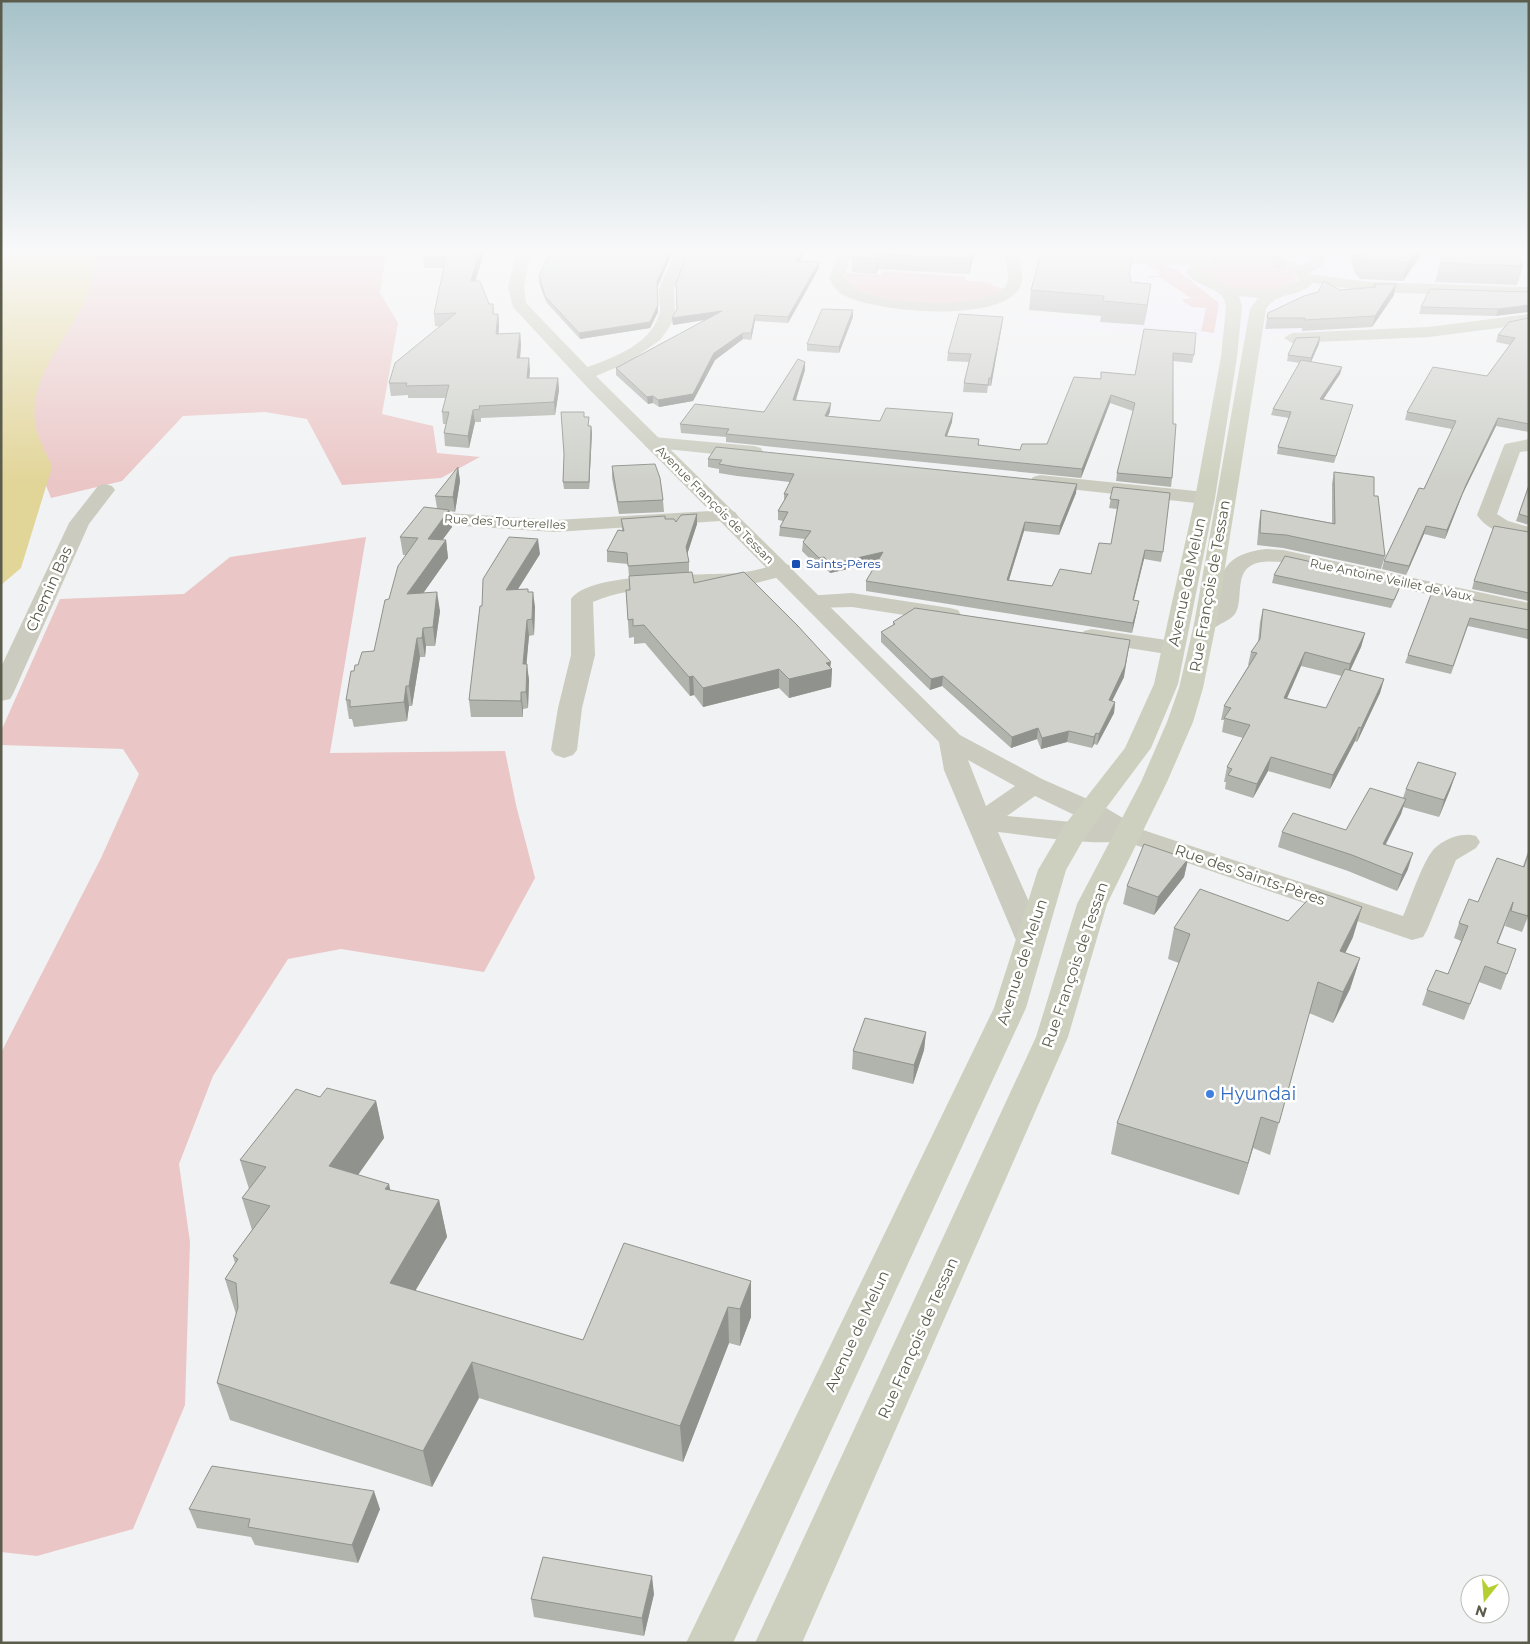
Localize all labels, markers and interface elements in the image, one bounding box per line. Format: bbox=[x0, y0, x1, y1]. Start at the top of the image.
street label: Avenue François de Tessan bbox=[653, 443, 777, 567]
street label: Rue François de Tessan bbox=[1185, 498, 1234, 673]
street label: Rue des Tourterelles bbox=[444, 511, 566, 532]
street label: Avenue de Melun bbox=[1164, 516, 1209, 648]
street label: Chemin Bas bbox=[21, 543, 76, 634]
street label: Rue Antoine Veillet de Vaux bbox=[1309, 555, 1474, 604]
place label: Saints-Pères bbox=[806, 556, 881, 571]
marker: Saints-Pères bbox=[790, 558, 802, 570]
street label: Rue des Saints-Pères bbox=[1173, 840, 1328, 909]
street label: Rue François de Tessan bbox=[1037, 879, 1112, 1050]
street label: Avenue de Melun bbox=[992, 896, 1051, 1027]
place label: Hyundai bbox=[1220, 1083, 1296, 1105]
marker: Hyundai bbox=[1204, 1088, 1216, 1100]
street label: Rue François de Tessan bbox=[873, 1254, 962, 1421]
street label: Avenue de Melun bbox=[820, 1267, 893, 1394]
north arrow bbox=[1460, 1574, 1510, 1624]
text: N bbox=[1473, 1601, 1489, 1622]

